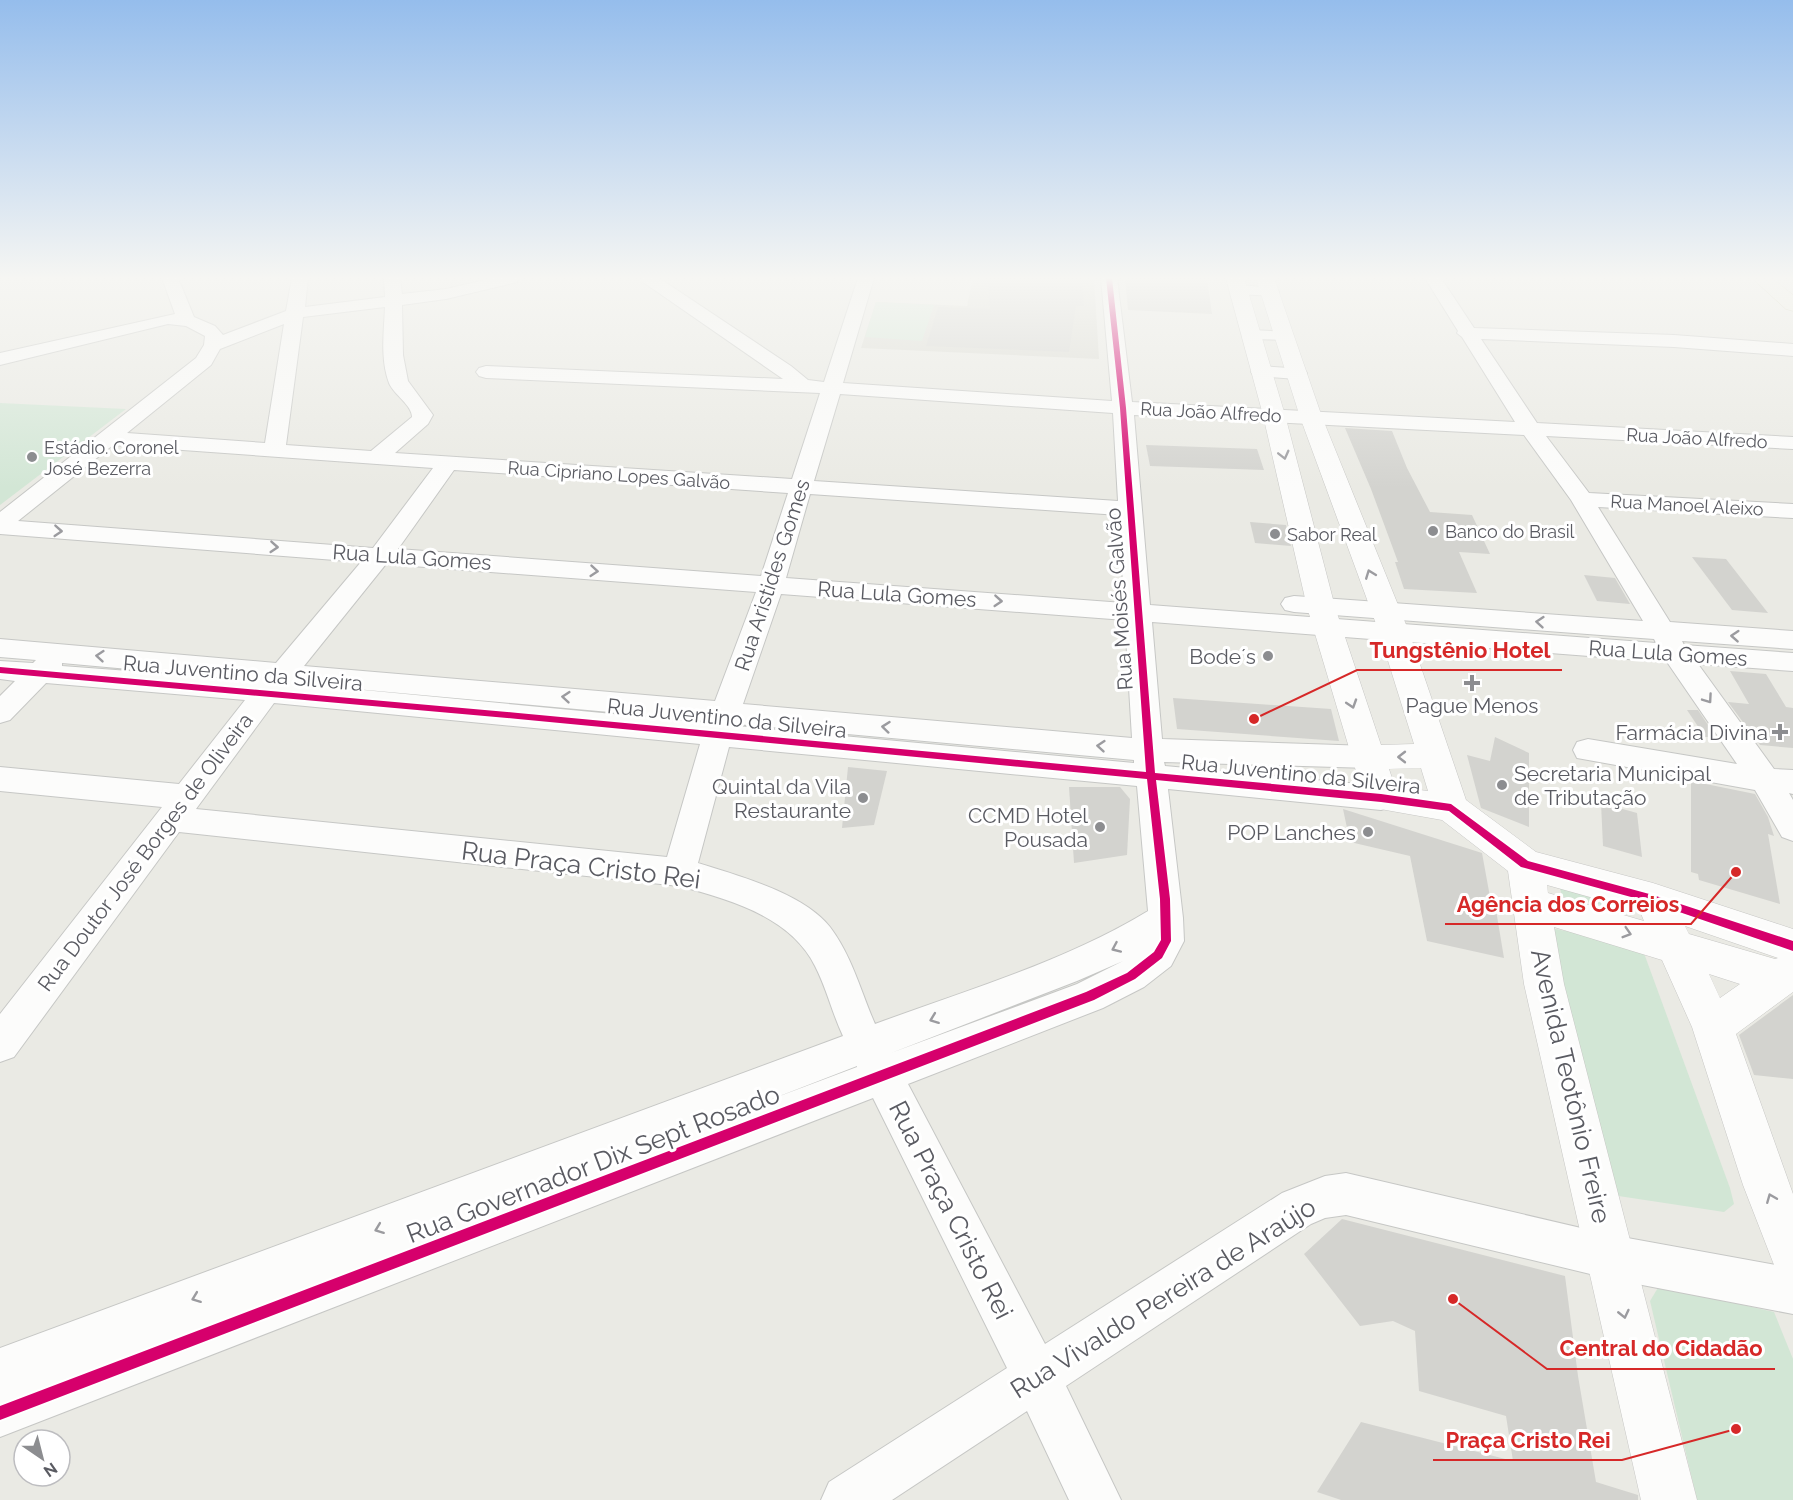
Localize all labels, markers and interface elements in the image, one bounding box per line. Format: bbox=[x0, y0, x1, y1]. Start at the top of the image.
street label: Rua João Alfredo bbox=[1140, 398, 1282, 426]
street label: Rua João Alfredo bbox=[1626, 424, 1768, 452]
place label: Estádio. Coronel José Bezerra bbox=[44, 437, 179, 479]
marker: Estádio. Coronel José Bezerra bbox=[25, 450, 39, 464]
one-way arrow bbox=[1276, 450, 1289, 460]
street label: Rua Cipriano Lopes Galvão bbox=[507, 457, 731, 493]
street label: Rua Aristides Gomes bbox=[729, 476, 815, 674]
street label: Rua Manoel Aleixo bbox=[1610, 491, 1764, 520]
street label: Rua Moisés Galvão bbox=[1100, 507, 1138, 691]
place label: Banco do Brasil bbox=[1445, 521, 1575, 542]
one-way arrow bbox=[54, 524, 63, 537]
place label: Sabor Real bbox=[1287, 524, 1377, 545]
marker: Banco do Brasil bbox=[1426, 524, 1440, 538]
marker: Sabor Real bbox=[1268, 527, 1282, 541]
street label: Rua Lula Gomes bbox=[332, 539, 492, 575]
one-way arrow bbox=[269, 540, 278, 553]
one-way arrow bbox=[589, 564, 598, 577]
one-way arrow bbox=[1365, 569, 1378, 580]
street label: Rua Lula Gomes bbox=[817, 576, 977, 612]
one-way arrow bbox=[993, 595, 1002, 608]
one-way arrow bbox=[1536, 616, 1545, 629]
callout: Tungstênio Hotel bbox=[1357, 630, 1562, 670]
one-way arrow bbox=[1730, 630, 1739, 643]
street label: Rua Lula Gomes bbox=[1588, 635, 1748, 671]
text: Tungstênio Hotel bbox=[1370, 637, 1551, 663]
place label: Bode´s bbox=[1189, 644, 1256, 669]
marker: Bode´s bbox=[1261, 649, 1275, 663]
one-way arrow bbox=[95, 650, 104, 663]
street label: Rua Juventino da Silveira bbox=[122, 650, 364, 696]
marker: Pague Menos bbox=[1465, 676, 1479, 690]
one-way arrow bbox=[562, 691, 571, 704]
one-way arrow bbox=[1700, 692, 1711, 703]
street label: Rua Juventino da Silveira bbox=[606, 693, 848, 743]
place label: Pague Menos bbox=[1406, 693, 1538, 718]
one-way arrow bbox=[1345, 698, 1358, 709]
street label: Rua Doutor José Borges de Oliveira bbox=[32, 708, 258, 996]
place label: Farmácia Divina bbox=[1615, 720, 1768, 745]
one-way arrow bbox=[881, 721, 890, 734]
marker: Farmácia Divina bbox=[1773, 725, 1787, 739]
one-way arrow bbox=[1096, 740, 1105, 753]
street label: Rua Juventino da Silveira bbox=[1180, 749, 1422, 799]
one-way arrow bbox=[1397, 750, 1406, 763]
place label: Secretaria Municipal de Tributação bbox=[1514, 761, 1711, 810]
place label: Quintal da Vila Restaurante bbox=[712, 774, 851, 823]
marker: Secretaria Municipal de Tributação bbox=[1495, 778, 1509, 792]
marker: Quintal da Vila Restaurante bbox=[856, 791, 870, 805]
place label: CCMD Hotel Pousada bbox=[968, 803, 1088, 852]
marker: CCMD Hotel Pousada bbox=[1093, 820, 1107, 834]
place label: POP Lanches bbox=[1227, 820, 1356, 845]
marker: POP Lanches bbox=[1361, 825, 1375, 839]
street label: Rua Praça Cristo Rei bbox=[460, 835, 702, 895]
callout: Agência dos Correios bbox=[1445, 884, 1691, 924]
text: Agência dos Correios bbox=[1457, 891, 1679, 917]
one-way arrow bbox=[1621, 926, 1632, 938]
one-way arrow bbox=[1111, 940, 1122, 952]
street label: Avenida Teotônio Freire bbox=[1525, 946, 1617, 1226]
one-way arrow bbox=[929, 1012, 940, 1024]
street label: Rua Governador Dix Sept Rosado bbox=[402, 1079, 784, 1249]
street label: Rua Praça Cristo Rei bbox=[883, 1096, 1019, 1324]
street label: Rua Vivaldo Pereira de Araújo bbox=[1005, 1191, 1321, 1405]
one-way arrow bbox=[1766, 1194, 1778, 1205]
one-way arrow bbox=[374, 1222, 385, 1234]
one-way arrow bbox=[191, 1291, 202, 1303]
one-way arrow bbox=[1617, 1309, 1630, 1319]
callout: Central do Cidadão bbox=[1547, 1329, 1775, 1369]
text: Central do Cidadão bbox=[1559, 1335, 1763, 1361]
callout: Praça Cristo Rei bbox=[1433, 1420, 1622, 1460]
text: Praça Cristo Rei bbox=[1445, 1427, 1611, 1453]
north arrow bbox=[12, 1428, 72, 1488]
text: N bbox=[40, 1459, 61, 1481]

